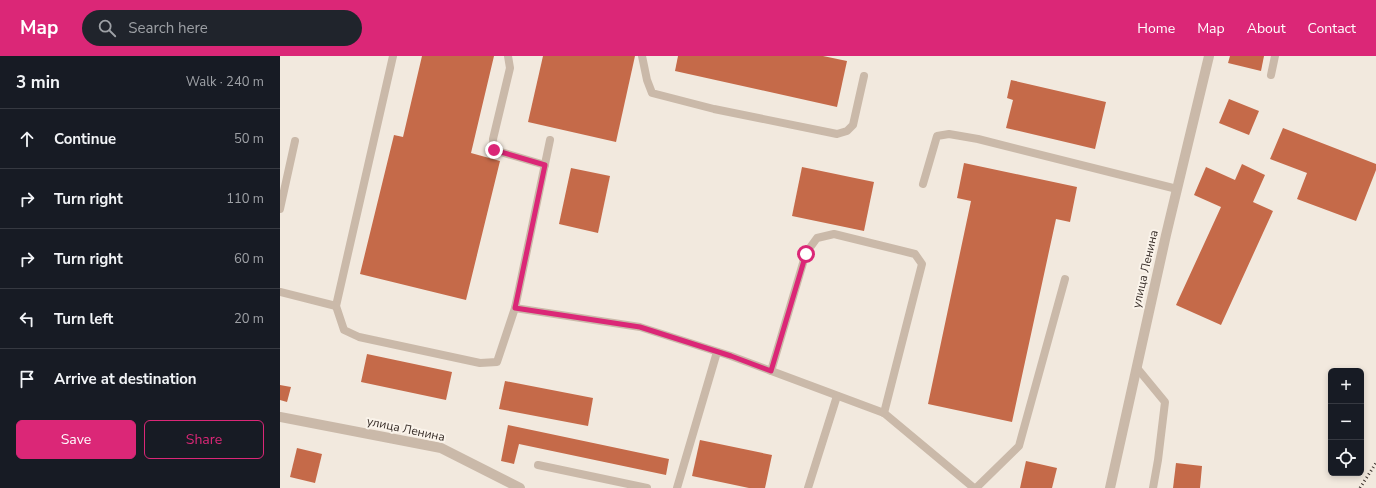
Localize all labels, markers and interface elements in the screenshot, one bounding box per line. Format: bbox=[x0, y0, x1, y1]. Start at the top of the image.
search box bbox=[82, 10, 362, 46]
text: Map bbox=[20, 15, 58, 41]
icon: search bbox=[96, 17, 118, 39]
text: Search here bbox=[128, 18, 208, 38]
text: Home bbox=[1137, 19, 1175, 38]
text: Map bbox=[1197, 19, 1225, 38]
text: About bbox=[1247, 19, 1286, 38]
text: Contact bbox=[1308, 19, 1356, 38]
text: 3 min bbox=[16, 71, 60, 94]
text: Walk · 240 m bbox=[186, 73, 264, 91]
icon: ahead bbox=[16, 128, 38, 150]
text: Continue bbox=[54, 129, 116, 149]
text: 50 m bbox=[234, 130, 264, 148]
route end bbox=[485, 141, 503, 159]
icon: right bbox=[16, 188, 38, 210]
text: Turn right bbox=[54, 189, 123, 209]
text: 110 m bbox=[226, 190, 264, 208]
street label: улица Ленина bbox=[1128, 228, 1162, 310]
route start bbox=[797, 245, 815, 263]
icon: right bbox=[16, 248, 38, 270]
text: Turn right bbox=[54, 249, 123, 269]
text: 60 m bbox=[234, 250, 264, 268]
icon: left bbox=[16, 308, 38, 330]
text: Turn left bbox=[54, 309, 113, 329]
text: 20 m bbox=[234, 310, 264, 328]
icon: arrive bbox=[16, 368, 38, 390]
map controls bbox=[1328, 368, 1364, 476]
button: + bbox=[1328, 368, 1364, 404]
text: Arrive at destination bbox=[54, 369, 197, 389]
button: − bbox=[1328, 404, 1364, 440]
street label: улица Ленина bbox=[365, 413, 447, 445]
button: Save bbox=[16, 420, 136, 459]
button: Share bbox=[144, 420, 264, 459]
button: locate bbox=[1328, 440, 1364, 476]

